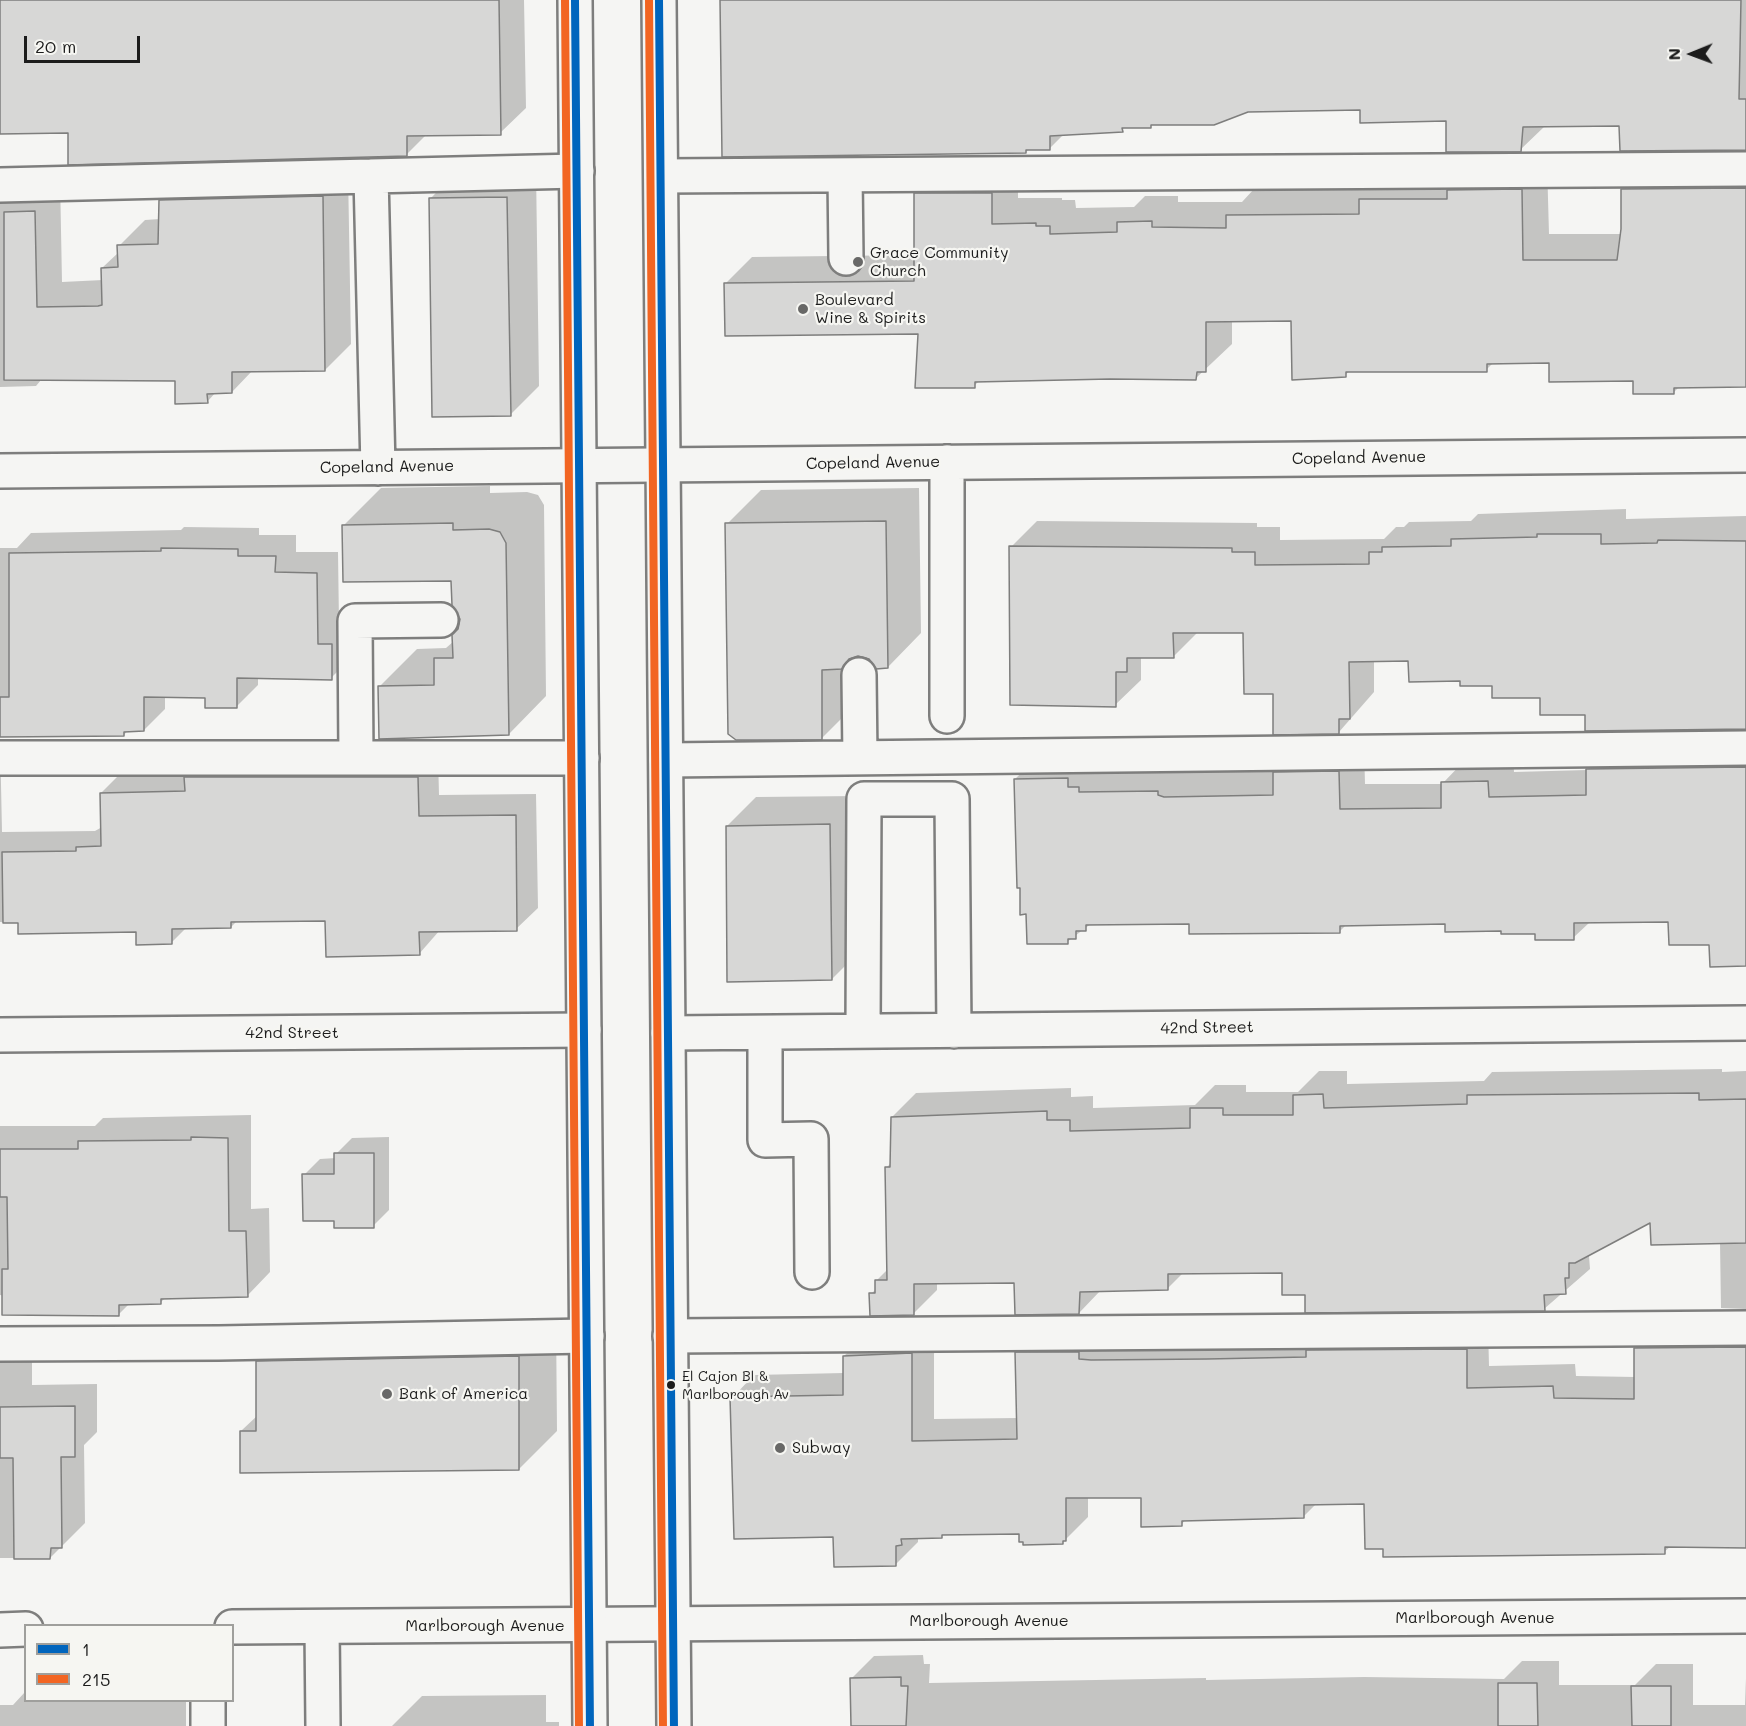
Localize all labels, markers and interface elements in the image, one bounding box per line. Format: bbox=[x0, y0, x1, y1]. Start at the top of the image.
scale bar bbox=[27, 24, 142, 62]
north arrow bbox=[1662, 24, 1722, 84]
text: 20 m bbox=[35, 34, 76, 58]
text: N bbox=[1663, 48, 1684, 61]
place label: Grace Community Church bbox=[870, 243, 1009, 281]
marker: Grace Community Church bbox=[851, 255, 865, 269]
place label: Boulevard Wine & Spirits bbox=[815, 290, 926, 328]
marker: Boulevard Wine & Spirits bbox=[796, 302, 810, 316]
street label: Copeland Avenue bbox=[1292, 447, 1426, 469]
street label: Copeland Avenue bbox=[806, 452, 940, 474]
street label: Copeland Avenue bbox=[320, 456, 454, 478]
street label: 42nd Street bbox=[1160, 1018, 1254, 1038]
street label: 42nd Street bbox=[245, 1023, 339, 1043]
place label: El Cajon Bl & Marlborough Av bbox=[682, 1369, 789, 1402]
marker: El Cajon Bl & Marlborough Av bbox=[665, 1379, 677, 1391]
place label: Bank of America bbox=[399, 1384, 528, 1404]
marker: Bank of America bbox=[380, 1387, 394, 1401]
place label: Subway bbox=[792, 1438, 851, 1458]
marker: Subway bbox=[773, 1441, 787, 1455]
street label: Marlborough Avenue bbox=[1395, 1608, 1555, 1628]
street label: Marlborough Avenue bbox=[909, 1611, 1069, 1631]
street label: Marlborough Avenue bbox=[405, 1616, 565, 1636]
legend bbox=[24, 1624, 234, 1702]
text: 1 bbox=[82, 1637, 90, 1661]
text: 215 bbox=[82, 1667, 111, 1691]

